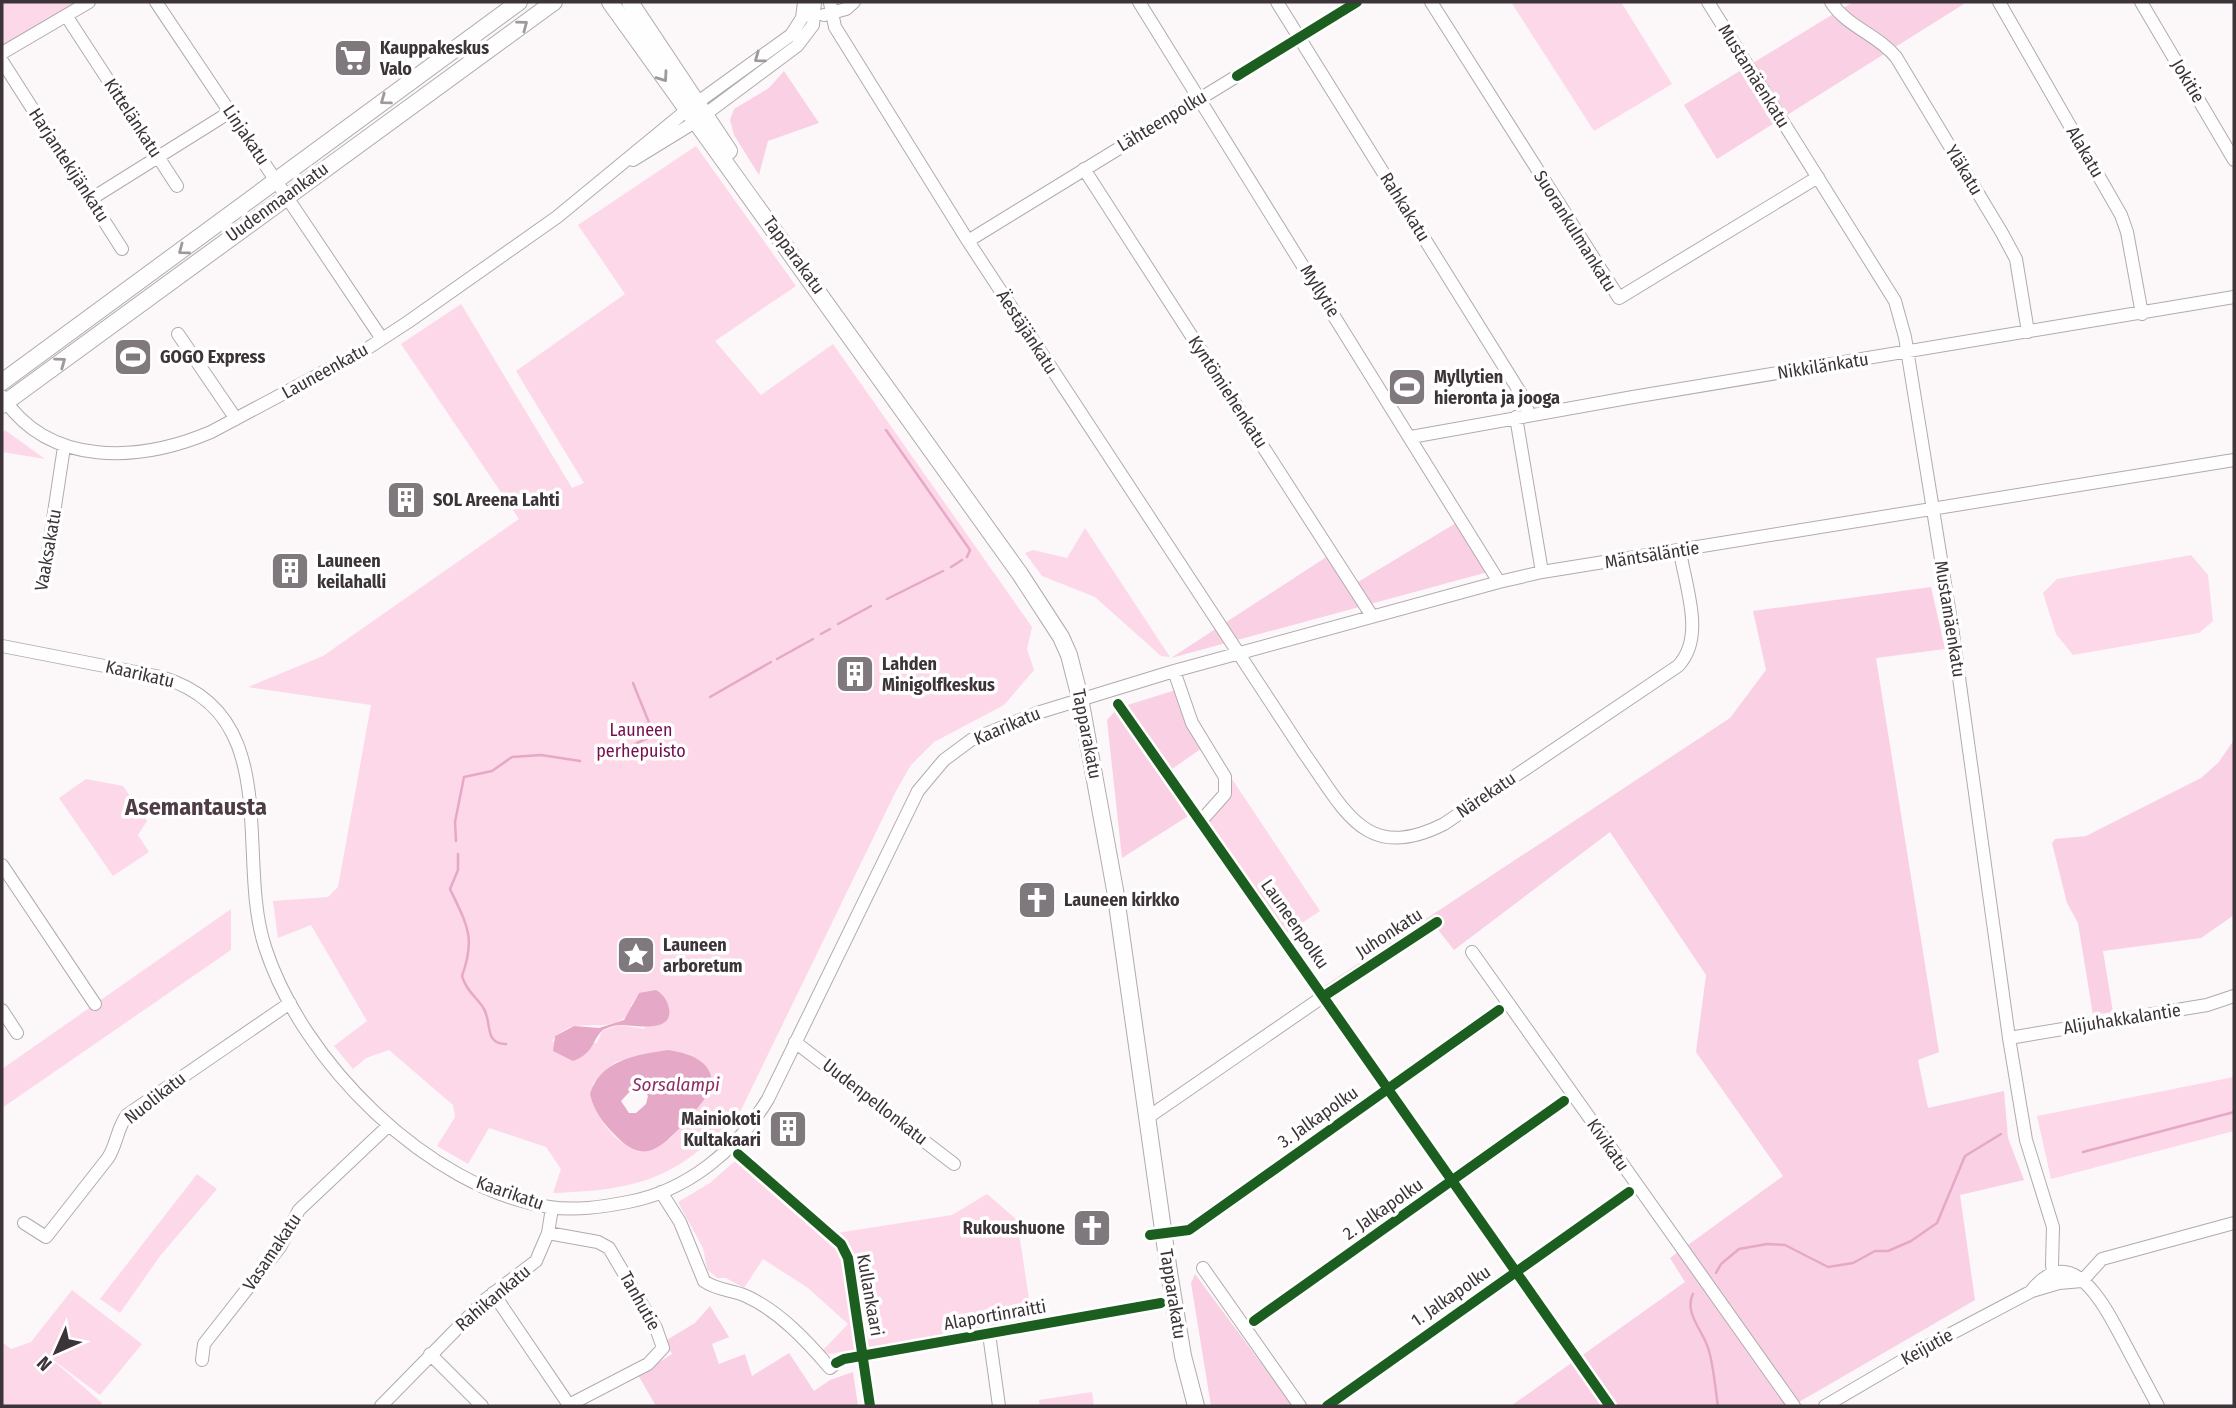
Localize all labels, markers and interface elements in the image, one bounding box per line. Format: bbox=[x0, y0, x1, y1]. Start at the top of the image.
street label: Mustamäenkatu bbox=[1713, 20, 1795, 132]
one-way arrow bbox=[515, 21, 528, 33]
supermarket icon: Kauppakeskus Valo bbox=[332, 37, 374, 79]
place label: Kauppakeskus Valo bbox=[379, 37, 489, 80]
one-way arrow bbox=[754, 49, 767, 62]
street label: Jokitie bbox=[2167, 55, 2209, 107]
one-way arrow bbox=[655, 69, 667, 82]
street label: Kittelänkatu bbox=[99, 74, 167, 162]
street label: Lähteenpolku bbox=[1113, 86, 1211, 156]
one-way arrow bbox=[380, 92, 393, 104]
street label: Linjakatu bbox=[218, 101, 274, 169]
street label: Harjantekijänkatu bbox=[24, 104, 114, 226]
street label: Alakatu bbox=[2062, 123, 2108, 181]
street label: Yläkatu bbox=[1941, 141, 1987, 199]
street label: Uudenmaankatu bbox=[222, 157, 332, 247]
street label: Suorankulmankatu bbox=[1529, 166, 1621, 296]
street label: Rahkakatu bbox=[1375, 168, 1435, 246]
street label: Tapparakatu bbox=[758, 212, 830, 298]
one-way arrow bbox=[178, 241, 190, 254]
street label: Myllytie bbox=[1295, 261, 1345, 321]
street label: Äestäjänkatu bbox=[992, 286, 1062, 378]
street label: Kyntömiehenkatu bbox=[1184, 332, 1272, 452]
sports icon: GOGO Express bbox=[112, 336, 154, 378]
street label: Launeenkatu bbox=[278, 338, 372, 404]
place label: GOGO Express bbox=[160, 346, 265, 368]
street label: Nikkilänkatu bbox=[1776, 348, 1870, 384]
one-way arrow bbox=[53, 357, 66, 370]
sports icon: Myllytien hieronta ja jooga bbox=[1386, 366, 1428, 408]
place label: Myllytien hieronta ja jooga bbox=[1434, 366, 1560, 409]
building icon: SOL Areena Lahti bbox=[385, 479, 427, 521]
place label: SOL Areena Lahti bbox=[433, 489, 560, 511]
street label: Vaaksakatu bbox=[30, 507, 66, 593]
street label: Mäntsäläntie bbox=[1603, 537, 1701, 573]
building icon: Launeen keilahalli bbox=[269, 550, 311, 592]
place label: Launeen keilahalli bbox=[317, 550, 386, 593]
street label: Mustamäenkatu bbox=[1930, 559, 1970, 679]
building icon: Lahden Minigolfkeskus bbox=[834, 653, 876, 695]
place label: Lahden Minigolfkeskus bbox=[882, 653, 995, 696]
street label: Kaarikatu bbox=[103, 655, 177, 693]
street label: Tapparakatu bbox=[1068, 687, 1106, 781]
street label: Kaarikatu bbox=[970, 702, 1044, 750]
park label: Launeen perhepuisto bbox=[596, 719, 686, 762]
street label: Närekatu bbox=[1452, 767, 1520, 823]
district label: Asemantausta bbox=[124, 793, 267, 821]
street label: Launeenpolku bbox=[1256, 875, 1334, 973]
church icon: Launeen kirkko bbox=[1016, 879, 1058, 921]
place label: Launeen kirkko bbox=[1064, 889, 1180, 911]
street label: Juhonkatu bbox=[1352, 903, 1426, 963]
place icon: Launeen arboretum bbox=[615, 934, 657, 976]
place label: Launeen arboretum bbox=[663, 934, 743, 977]
street label: Alijuhakkalantie bbox=[2062, 999, 2182, 1039]
street label: Uudenpellonkatu bbox=[818, 1054, 932, 1150]
street label: Nuolikatu bbox=[120, 1067, 190, 1129]
water label: Sorsalampi bbox=[631, 1073, 720, 1096]
street label: 3. Jalkapolku bbox=[1274, 1081, 1362, 1153]
place label: Mainiokoti Kultakaari bbox=[681, 1108, 761, 1151]
building icon: Mainiokoti Kultakaari bbox=[767, 1108, 809, 1150]
street label: Kivikatu bbox=[1582, 1115, 1634, 1175]
street label: Kaarikatu bbox=[473, 1171, 547, 1215]
street label: 2. Jalkapolku bbox=[1339, 1173, 1427, 1245]
church icon: Rukoushuone bbox=[1071, 1207, 1113, 1249]
street label: Vasamakatu bbox=[238, 1209, 306, 1295]
place label: Rukoushuone bbox=[963, 1217, 1065, 1239]
street label: Tapparakatu bbox=[1155, 1247, 1191, 1341]
street label: Kullankaari bbox=[852, 1252, 888, 1338]
street label: Rahikankatu bbox=[451, 1260, 535, 1336]
street label: 1. Jalkapolku bbox=[1407, 1261, 1495, 1331]
street label: Tanhutie bbox=[615, 1268, 665, 1334]
street label: Alaportinraitti bbox=[942, 1295, 1048, 1335]
north arrow bbox=[21, 1317, 91, 1387]
street label: Keijutie bbox=[1897, 1324, 1957, 1370]
text: N bbox=[32, 1352, 56, 1376]

